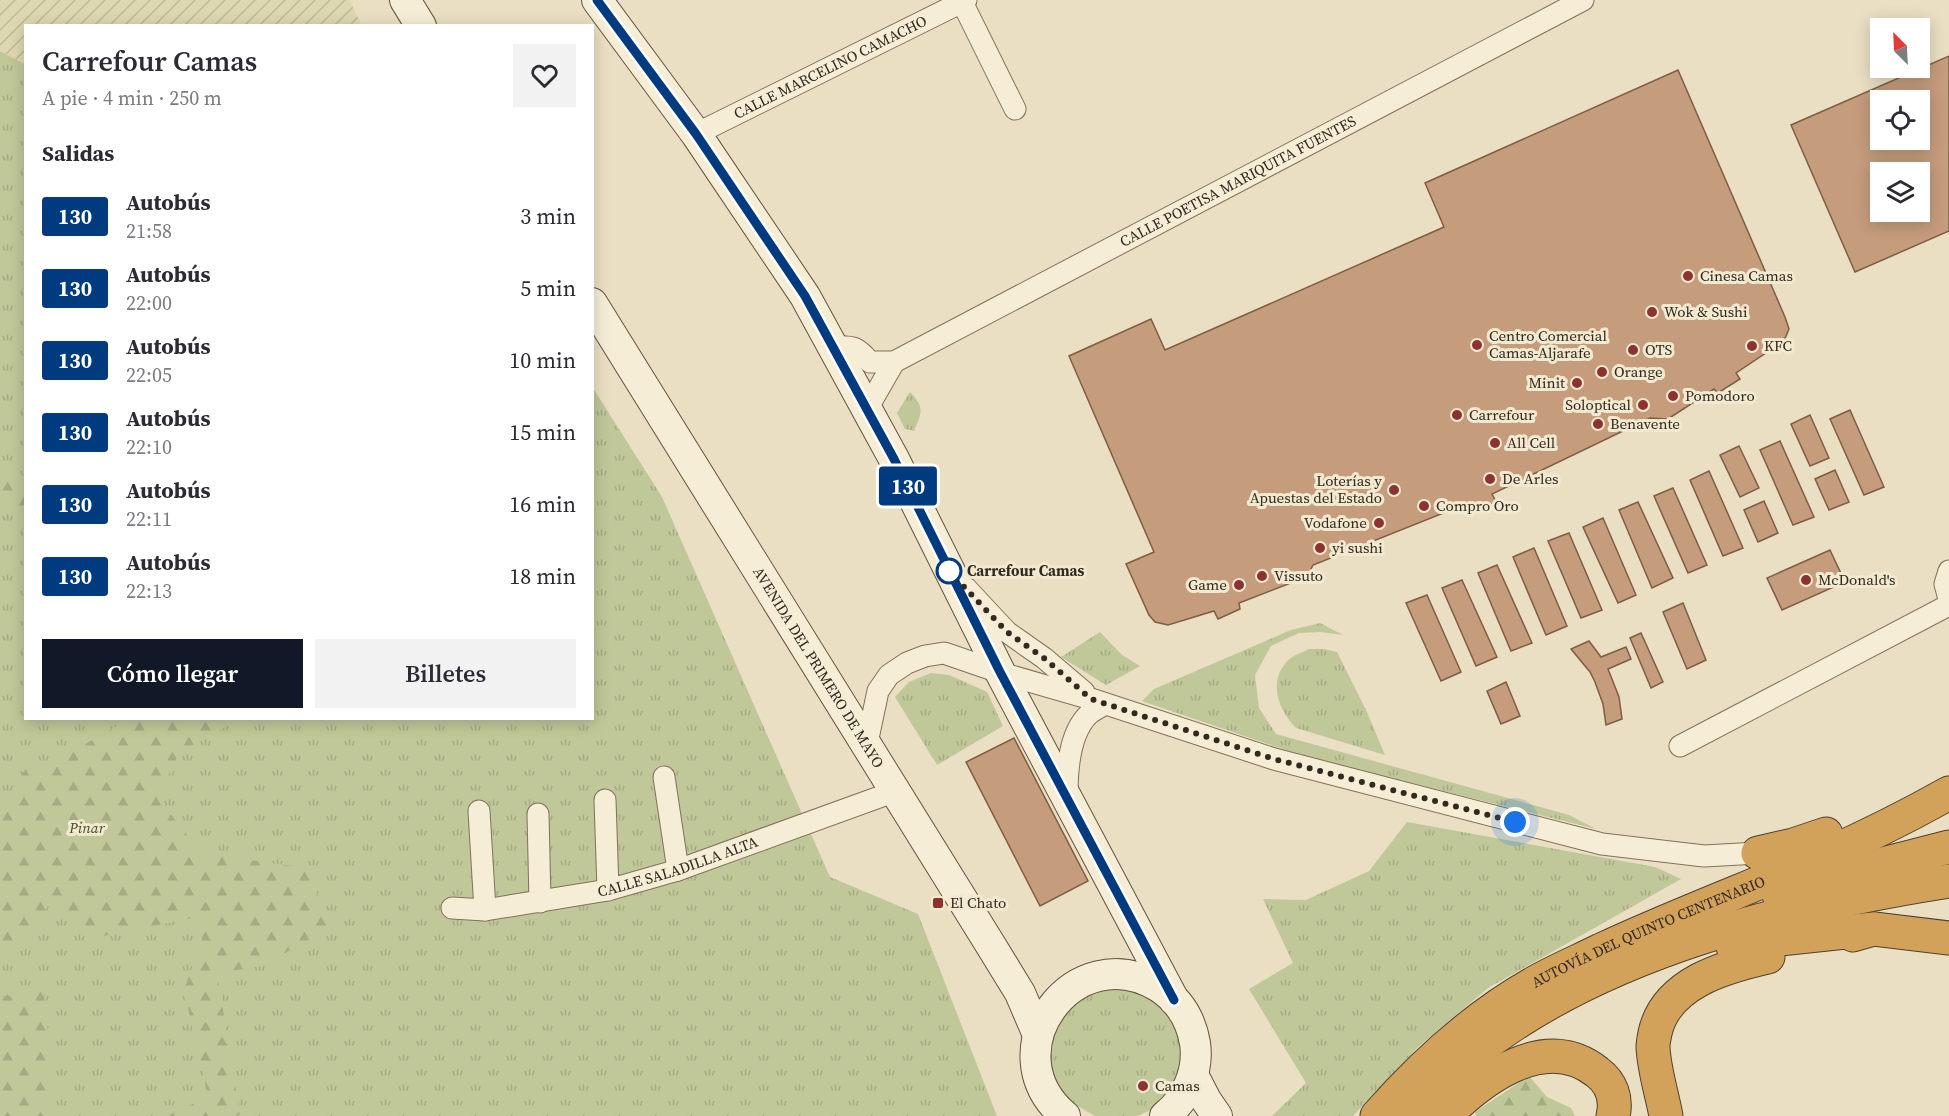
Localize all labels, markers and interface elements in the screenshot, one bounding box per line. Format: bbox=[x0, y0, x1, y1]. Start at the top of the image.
street label: CALLE MARCELINO CAMACHO bbox=[730, 10, 930, 124]
north arrow bbox=[1870, 18, 1930, 78]
map controls bbox=[1870, 18, 1930, 222]
text: Carrefour Camas bbox=[42, 42, 257, 80]
button: heart bbox=[513, 44, 576, 107]
text: A pie · 4 min · 250 m bbox=[42, 84, 222, 112]
button: locate bbox=[1870, 90, 1930, 150]
street label: CALLE POETISA MARIQUITA FUENTES bbox=[1116, 110, 1360, 252]
text: Salidas bbox=[42, 138, 114, 168]
button: layers bbox=[1870, 162, 1930, 222]
text: Autobús bbox=[126, 187, 210, 217]
text: 3 min bbox=[520, 201, 576, 231]
text: 130 bbox=[58, 202, 92, 231]
text: 21:58 bbox=[126, 217, 172, 245]
text: Autobús bbox=[126, 259, 210, 289]
place label: Cinesa Camas bbox=[1700, 265, 1793, 286]
marker: Cinesa Camas bbox=[1681, 269, 1695, 283]
text: 5 min bbox=[520, 273, 576, 303]
text: 130 bbox=[58, 274, 92, 303]
text: 22:00 bbox=[126, 289, 172, 317]
place label: Wok & Sushi bbox=[1664, 301, 1748, 322]
marker: Wok & Sushi bbox=[1645, 305, 1659, 319]
place label: Centro Comercial Camas-Aljarafe bbox=[1489, 325, 1607, 363]
text: Autobús bbox=[126, 331, 210, 361]
place label: KFC bbox=[1764, 335, 1792, 356]
marker: Centro Comercial Camas-Aljarafe bbox=[1470, 338, 1484, 352]
place label: OTS bbox=[1645, 339, 1673, 360]
marker: KFC bbox=[1745, 339, 1759, 353]
marker: OTS bbox=[1626, 343, 1640, 357]
text: 10 min bbox=[509, 345, 576, 375]
text: 130 bbox=[58, 346, 92, 375]
text: 22:05 bbox=[126, 361, 172, 389]
place label: Orange bbox=[1614, 361, 1663, 382]
marker: Orange bbox=[1595, 365, 1609, 379]
place label: Minit bbox=[1529, 372, 1565, 393]
marker: Minit bbox=[1570, 376, 1584, 390]
place label: Pomodoro bbox=[1685, 385, 1755, 406]
marker: Pomodoro bbox=[1666, 389, 1680, 403]
place label: Soloptical bbox=[1565, 394, 1632, 415]
marker: Soloptical bbox=[1636, 398, 1650, 412]
text: Autobús bbox=[126, 403, 210, 433]
place label: Carrefour bbox=[1469, 404, 1535, 425]
marker: Carrefour bbox=[1450, 408, 1464, 422]
place label: Benavente bbox=[1610, 413, 1680, 434]
text: 15 min bbox=[509, 417, 576, 447]
marker: Benavente bbox=[1591, 417, 1605, 431]
text: 130 bbox=[58, 418, 92, 447]
place label: All Cell bbox=[1507, 432, 1556, 453]
text: 22:10 bbox=[126, 433, 172, 461]
marker: All Cell bbox=[1488, 436, 1502, 450]
line badge: 130 bbox=[874, 466, 942, 506]
place label: De Arles bbox=[1502, 468, 1559, 489]
place label: Loterías y Apuestas del Estado bbox=[1250, 470, 1382, 508]
text: 130 bbox=[891, 472, 925, 501]
marker: De Arles bbox=[1483, 472, 1497, 486]
text: Autobús bbox=[126, 475, 210, 505]
marker: Loterías y Apuestas del Estado bbox=[1387, 483, 1401, 497]
text: 16 min bbox=[509, 489, 576, 519]
text: 130 bbox=[58, 490, 92, 519]
place label: Compro Oro bbox=[1436, 495, 1519, 516]
marker: Compro Oro bbox=[1417, 499, 1431, 513]
text: 22:11 bbox=[126, 505, 172, 533]
place label: Vodafone bbox=[1304, 512, 1367, 533]
marker: Vodafone bbox=[1372, 516, 1386, 530]
place label: yi sushi bbox=[1332, 537, 1383, 558]
marker: yi sushi bbox=[1313, 541, 1327, 555]
text: Autobús bbox=[126, 547, 210, 577]
marker: Carrefour Camas bbox=[936, 558, 962, 584]
place label: Carrefour Camas bbox=[967, 560, 1084, 581]
text: 18 min bbox=[509, 561, 576, 591]
text: 130 bbox=[58, 562, 92, 591]
street label: AVENIDA DEL PRIMERO DE MAYO bbox=[748, 563, 889, 772]
place label: Vissuto bbox=[1274, 565, 1323, 586]
marker: Vissuto bbox=[1255, 569, 1269, 583]
place label: McDonald's bbox=[1818, 569, 1895, 590]
marker: McDonald's bbox=[1799, 573, 1813, 587]
place label: Game bbox=[1188, 574, 1227, 595]
text: 22:13 bbox=[126, 577, 172, 605]
marker: Game bbox=[1232, 578, 1246, 592]
button: Cómo llegar bbox=[42, 639, 303, 708]
button: Billetes bbox=[315, 639, 576, 708]
your location bbox=[1500, 807, 1530, 837]
park label: Pinar bbox=[68, 817, 106, 838]
street label: CALLE SALADILLA ALTA bbox=[596, 831, 761, 902]
street label: AUTOVÍA DEL QUINTO CENTENARIO bbox=[1527, 870, 1768, 992]
place label: El Chato bbox=[950, 892, 1006, 913]
marker: El Chato bbox=[931, 896, 945, 910]
place label: Camas bbox=[1155, 1075, 1200, 1096]
marker: Camas bbox=[1136, 1079, 1150, 1093]

